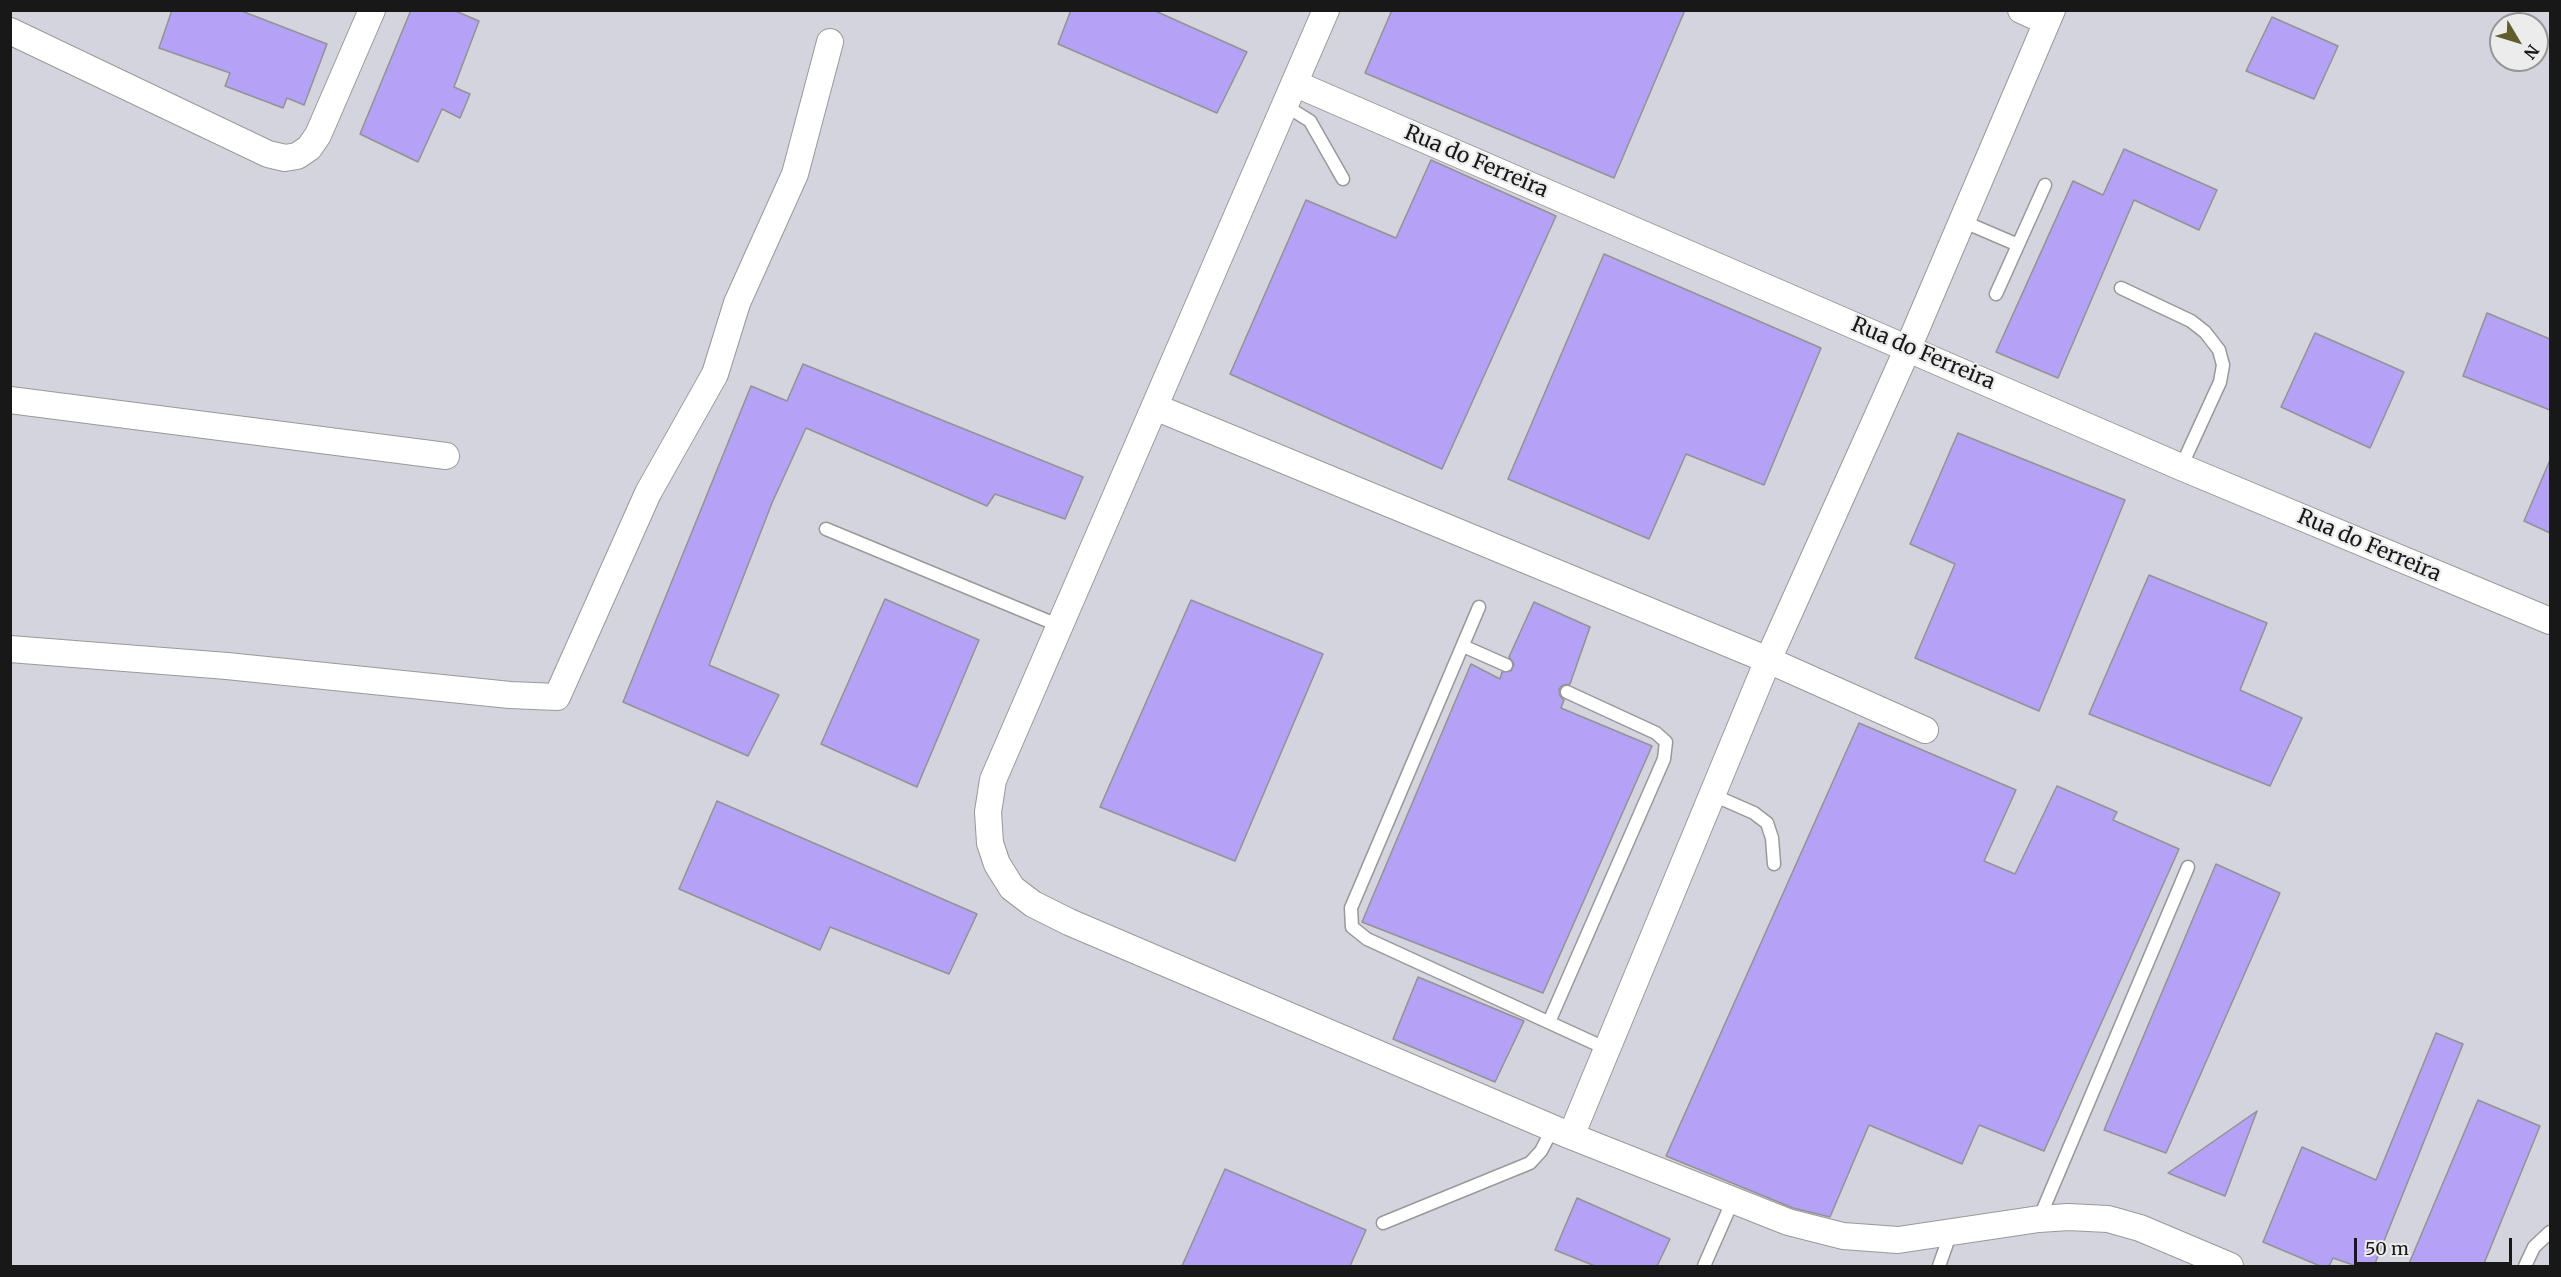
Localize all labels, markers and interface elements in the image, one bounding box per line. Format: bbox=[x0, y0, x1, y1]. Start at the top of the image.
north arrow bbox=[2489, 12, 2549, 72]
text: N bbox=[2520, 41, 2543, 63]
street label: Rua do Ferreira bbox=[1400, 120, 1552, 204]
street label: Rua do Ferreira bbox=[1847, 312, 1999, 396]
street label: Rua do Ferreira bbox=[2293, 504, 2445, 588]
scale bar bbox=[2357, 1226, 2514, 1264]
text: 50 m bbox=[2365, 1237, 2409, 1260]

